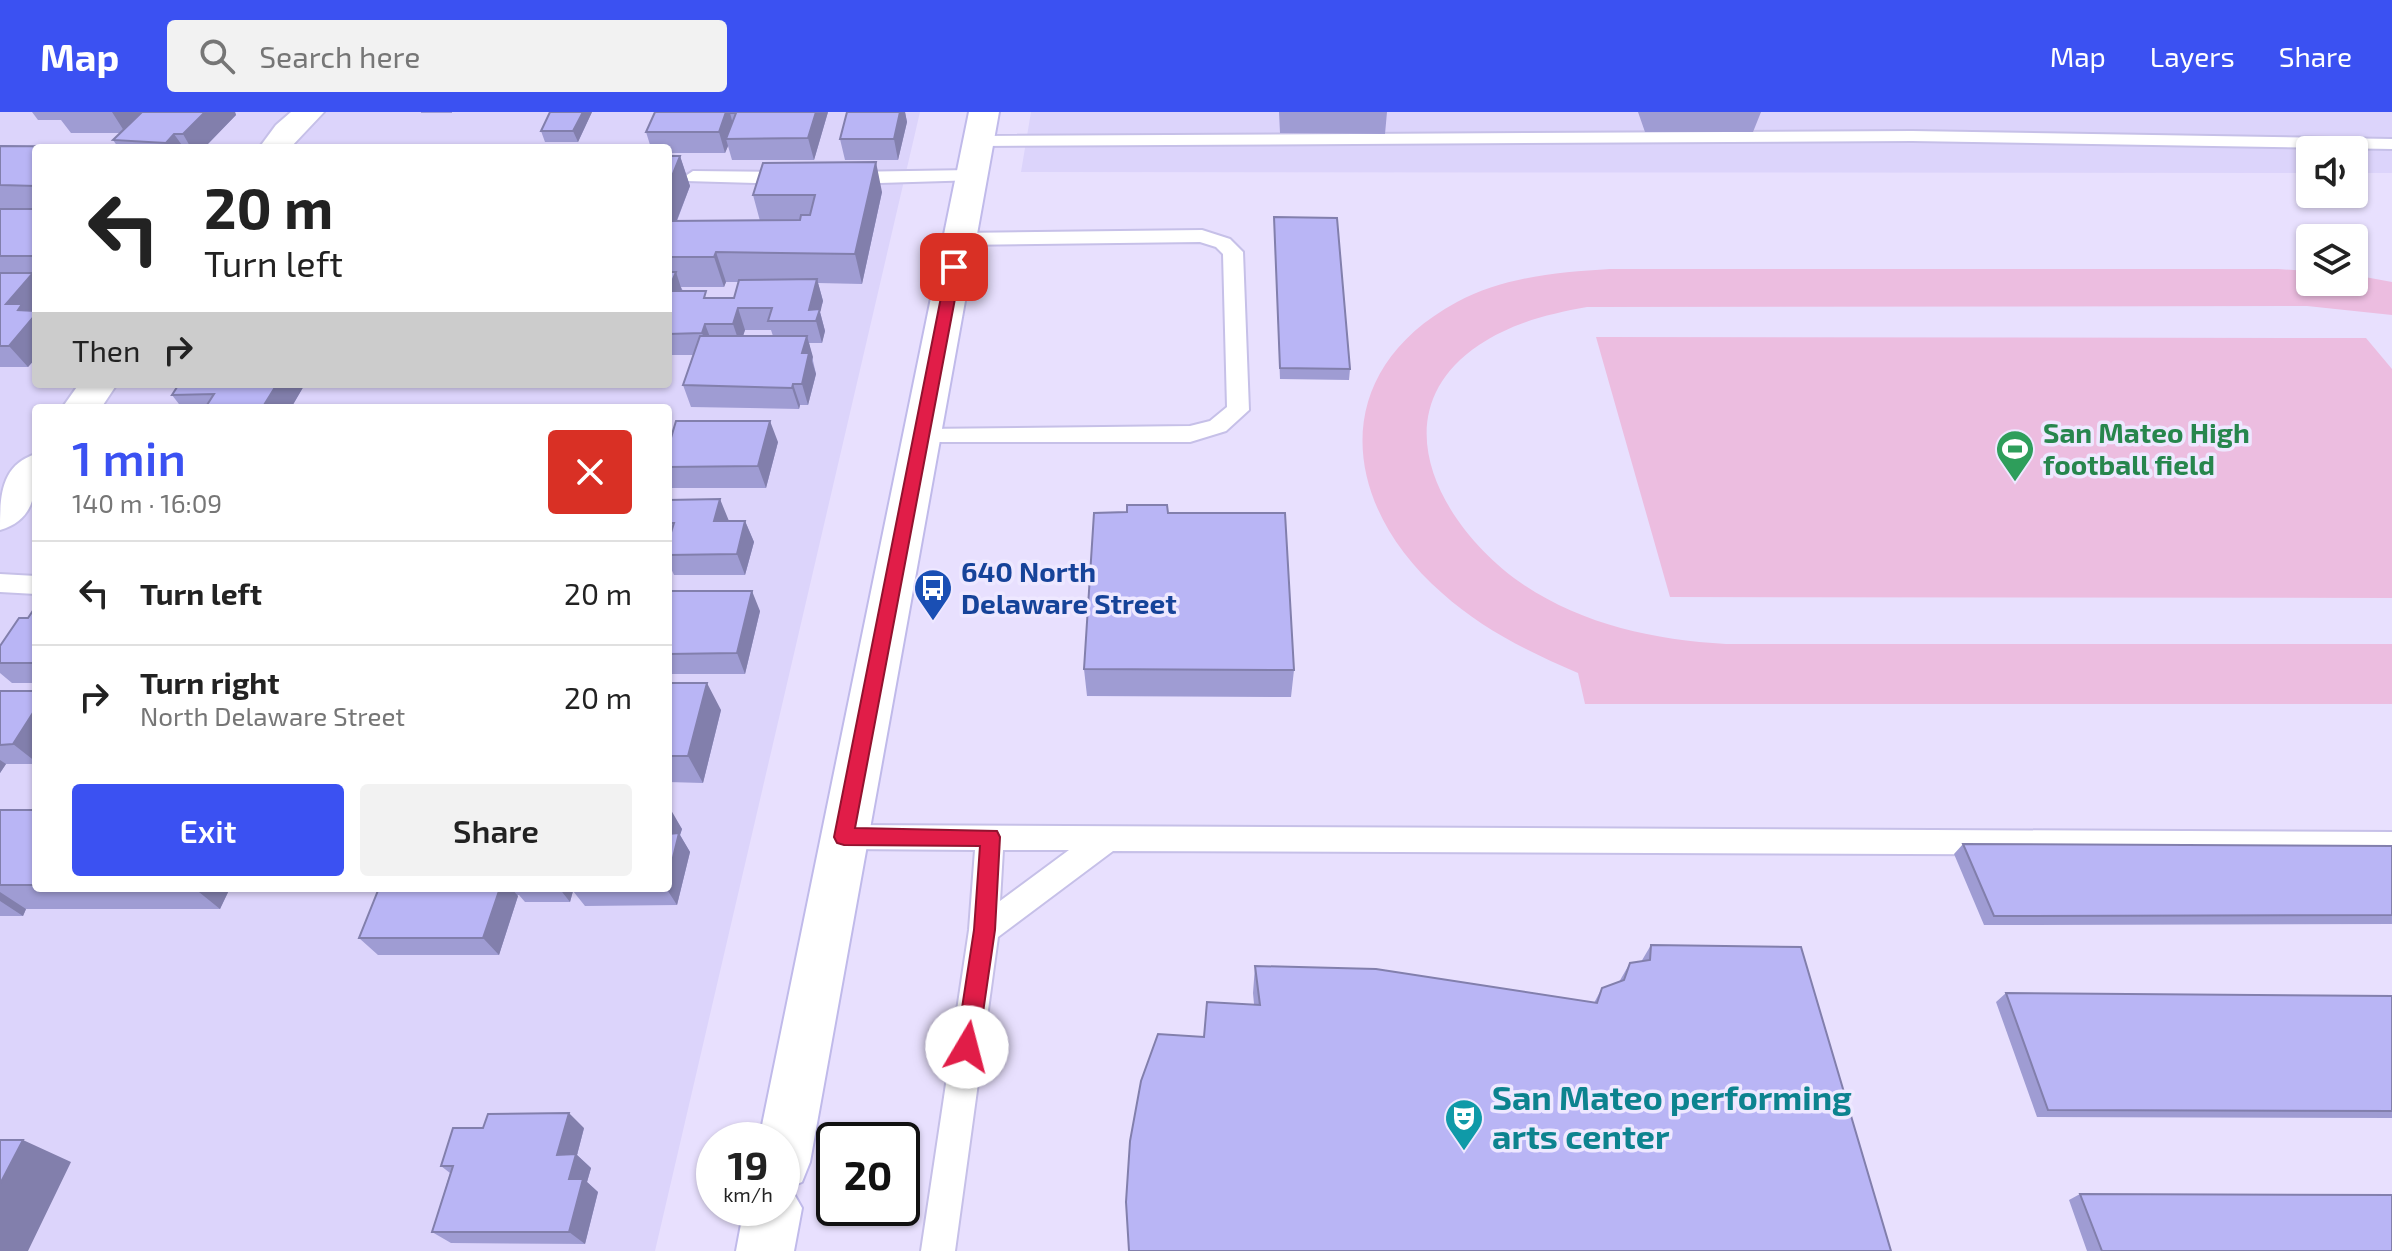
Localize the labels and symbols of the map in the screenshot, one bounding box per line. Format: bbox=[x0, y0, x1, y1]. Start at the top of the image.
pin bbox=[920, 233, 988, 301]
place label: San Mateo High football field bbox=[2043, 415, 2250, 481]
sports icon: San Mateo High football field bbox=[1994, 428, 2036, 483]
place label: 640 North Delaware Street bbox=[961, 554, 1177, 620]
bus stop icon: 640 North Delaware Street bbox=[912, 567, 954, 622]
position arrow bbox=[925, 1005, 1009, 1089]
place label: San Mateo performing arts center bbox=[1492, 1076, 1852, 1156]
theatre icon: San Mateo performing arts center bbox=[1443, 1097, 1485, 1152]
speed limit sign: 20 bbox=[816, 1122, 920, 1226]

